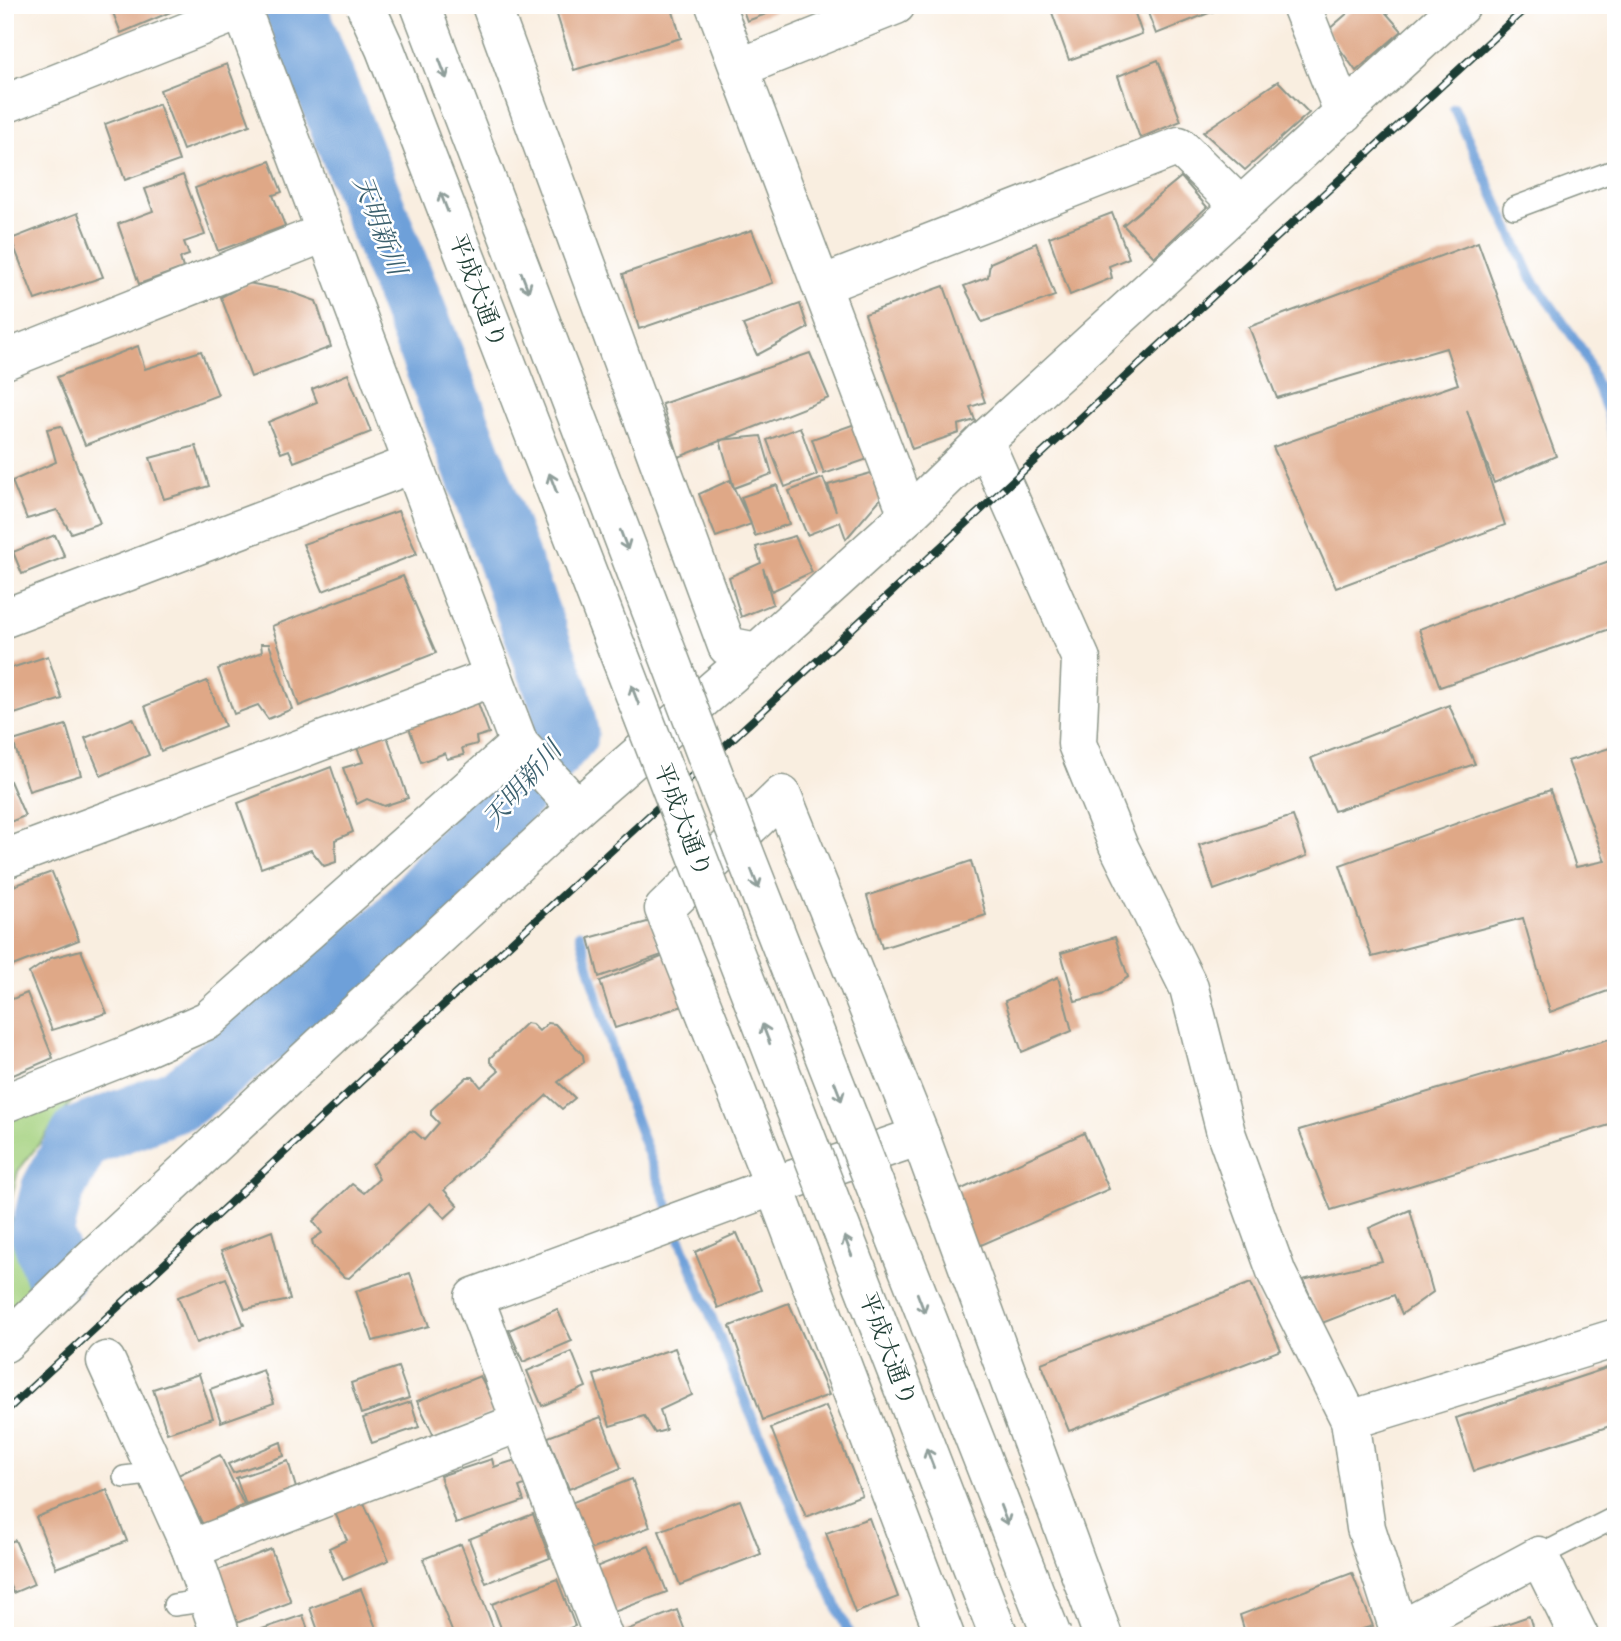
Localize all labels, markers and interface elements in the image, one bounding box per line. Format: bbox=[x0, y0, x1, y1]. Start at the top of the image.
one-way arrow bbox=[438, 58, 451, 80]
water label: 天明新川 bbox=[345, 170, 416, 282]
one-way arrow bbox=[437, 192, 449, 214]
street label: 平成大通り bbox=[442, 229, 514, 352]
one-way arrow bbox=[519, 270, 532, 292]
one-way arrow bbox=[545, 473, 558, 495]
one-way arrow bbox=[619, 528, 631, 550]
one-way arrow bbox=[627, 685, 640, 707]
water label: 天明新川 bbox=[475, 731, 571, 834]
street label: 平成大通り bbox=[647, 758, 719, 881]
one-way arrow bbox=[750, 868, 763, 890]
one-way arrow bbox=[758, 1023, 771, 1045]
one-way arrow bbox=[833, 1080, 846, 1101]
one-way arrow bbox=[841, 1235, 853, 1257]
street label: 平成大通り bbox=[852, 1287, 924, 1410]
one-way arrow bbox=[916, 1291, 929, 1313]
one-way arrow bbox=[923, 1447, 936, 1469]
one-way arrow bbox=[999, 1503, 1012, 1525]

